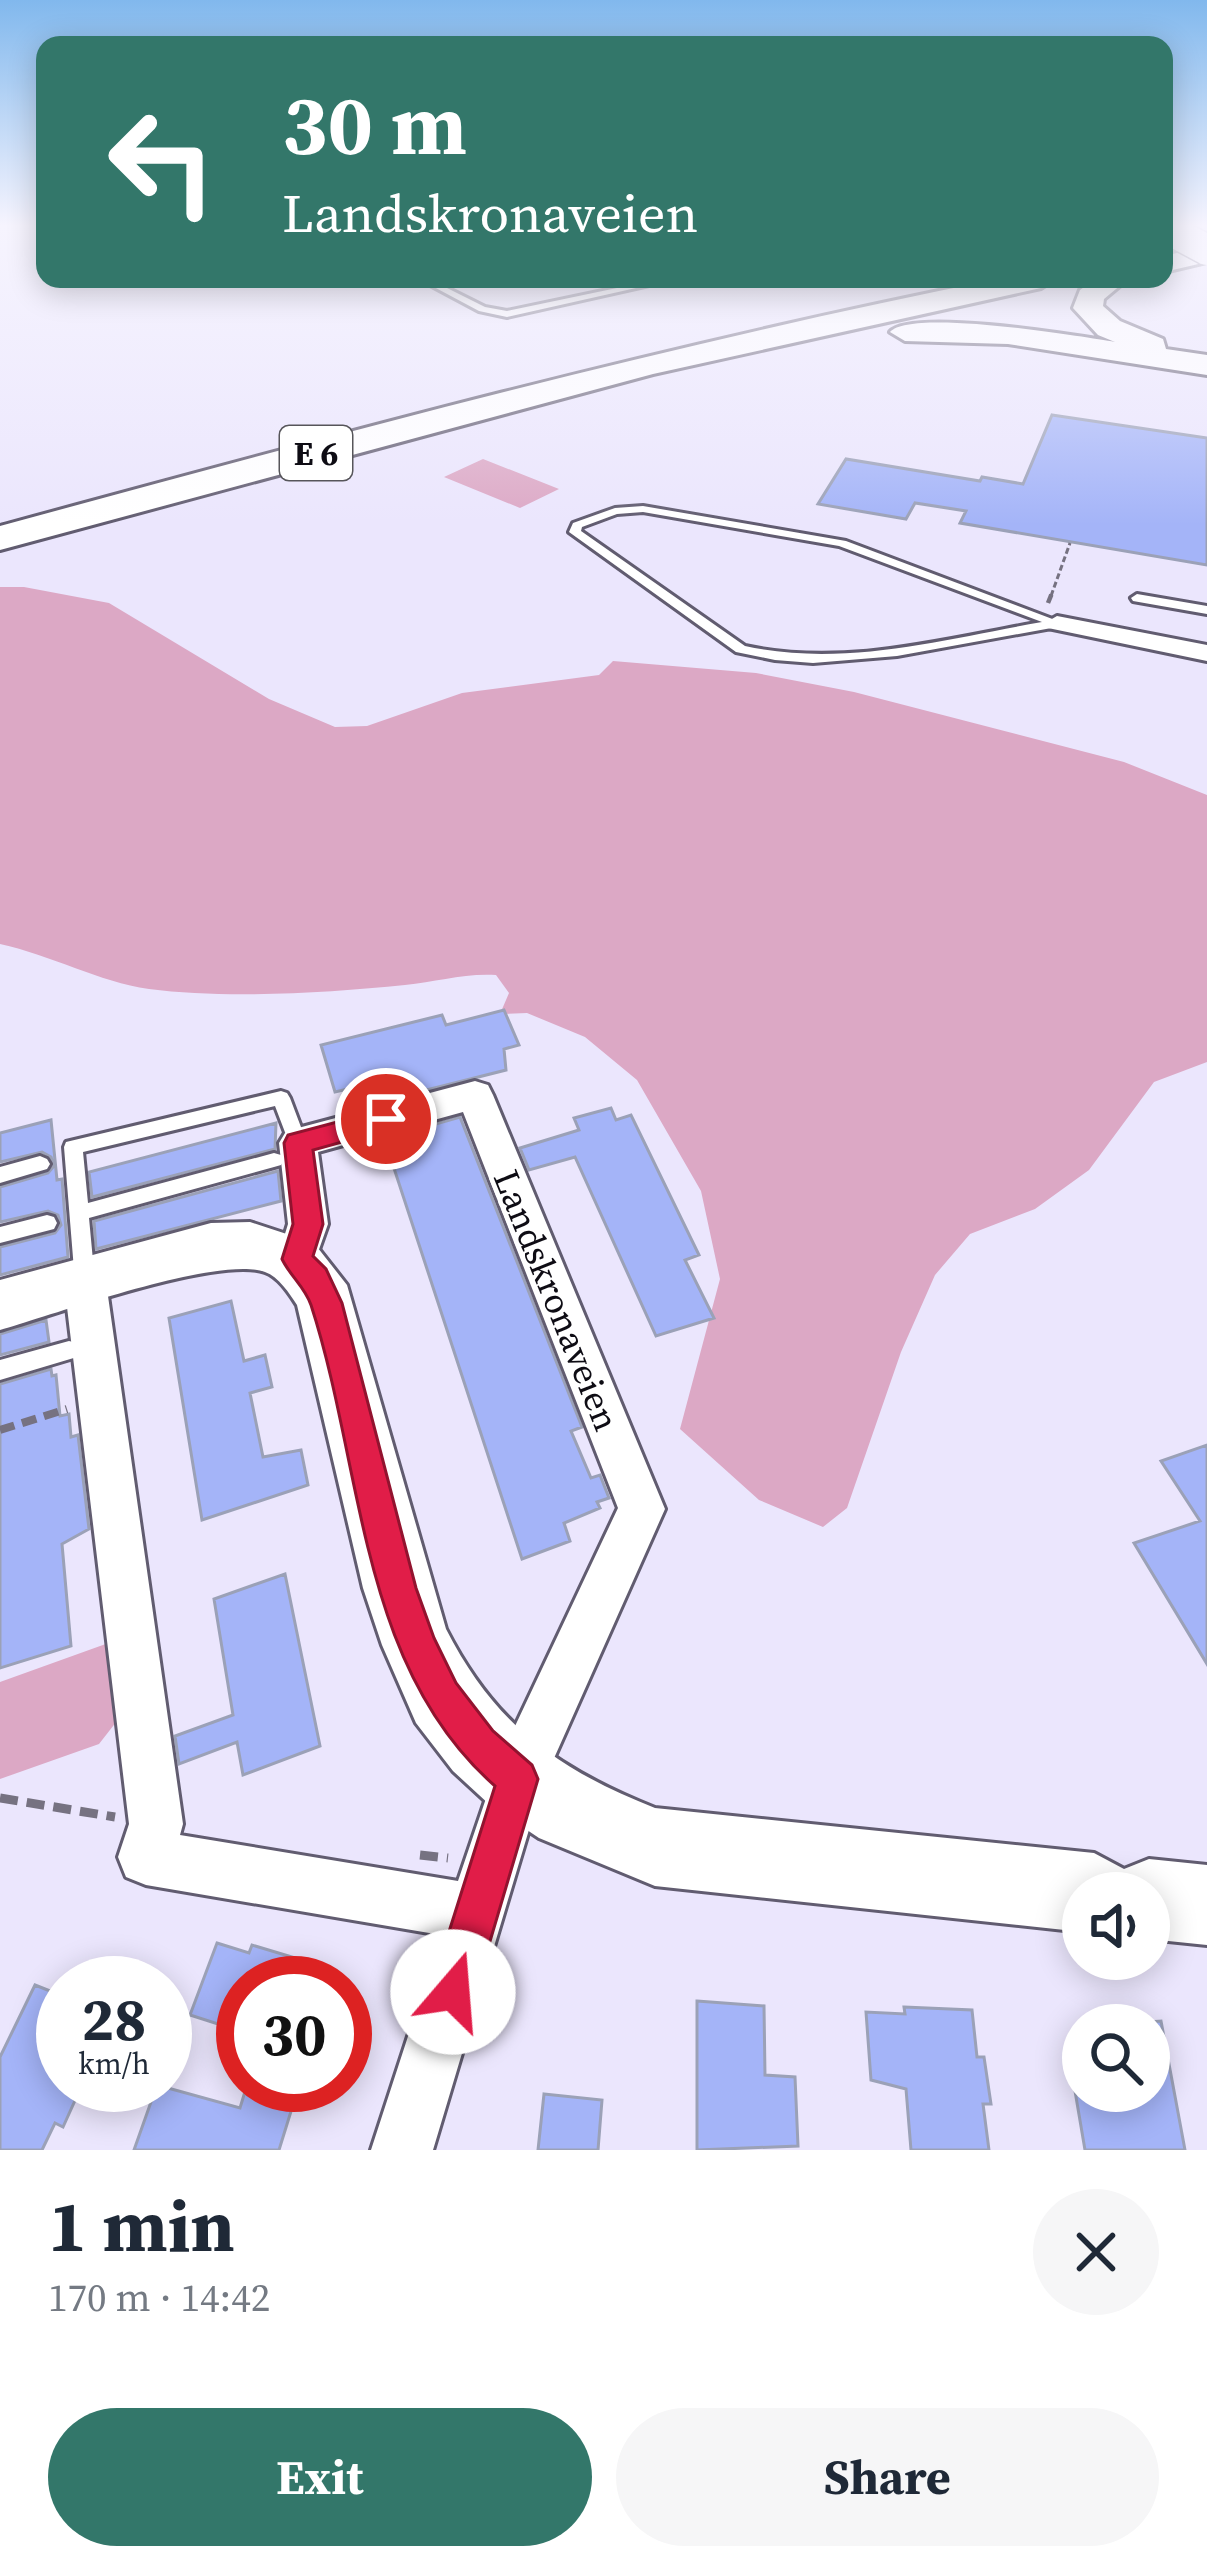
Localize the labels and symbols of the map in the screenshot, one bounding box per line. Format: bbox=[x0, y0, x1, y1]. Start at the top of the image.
road number: E 6 bbox=[280, 426, 352, 480]
pin bbox=[335, 1068, 437, 1170]
street label: Landskronaveien bbox=[482, 1162, 631, 1438]
position arrow bbox=[390, 1929, 516, 2055]
speed limit sign: 30 bbox=[216, 1956, 372, 2112]

